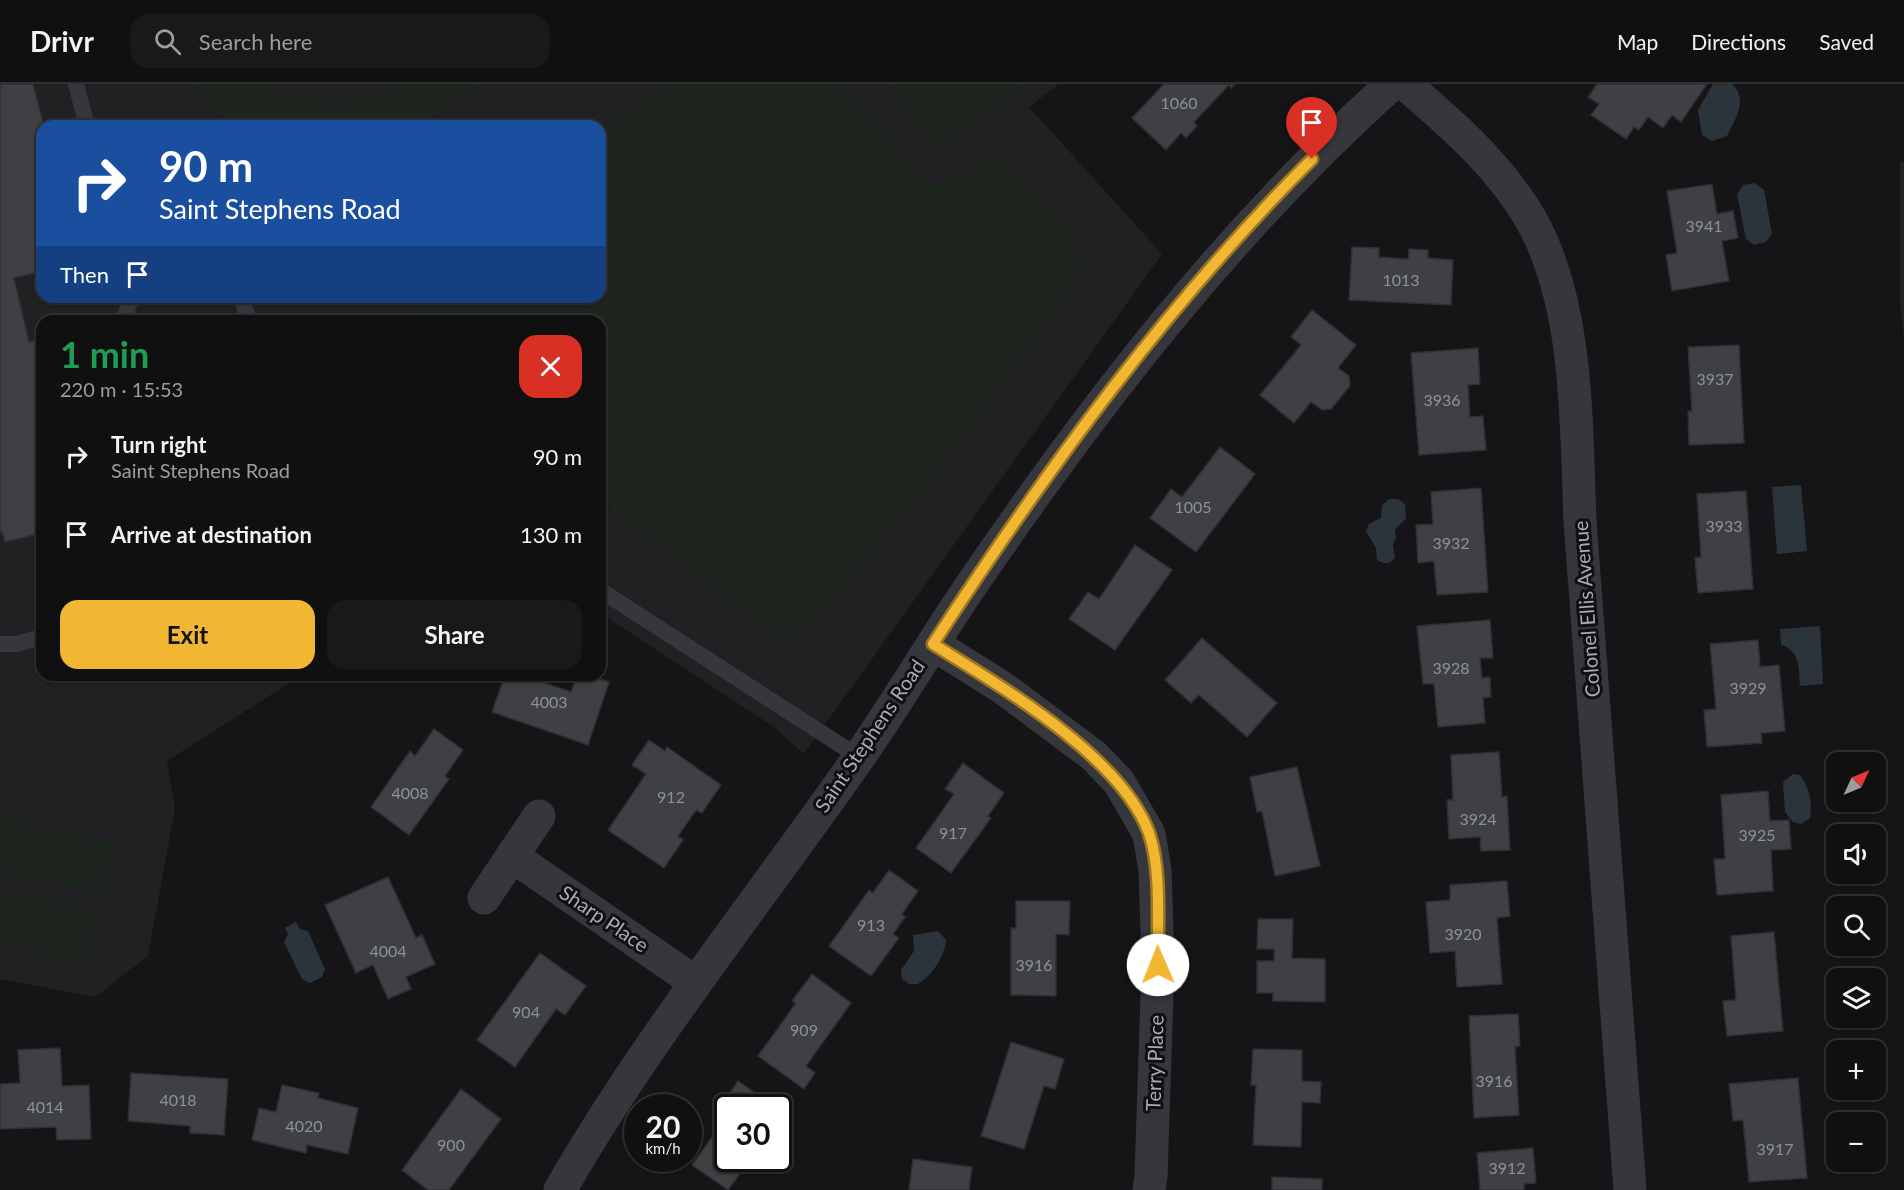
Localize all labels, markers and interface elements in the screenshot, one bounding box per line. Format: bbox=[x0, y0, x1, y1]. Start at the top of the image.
search box bbox=[130, 14, 550, 68]
text: Drivr bbox=[30, 24, 94, 58]
icon: search bbox=[151, 25, 184, 58]
text: Search here bbox=[199, 28, 312, 55]
text: Map bbox=[1617, 29, 1658, 54]
text: Directions bbox=[1691, 29, 1786, 54]
text: Saved bbox=[1819, 29, 1874, 54]
house number: 1060 bbox=[1160, 93, 1198, 112]
pin bbox=[1286, 97, 1337, 159]
icon: arrive bbox=[1295, 106, 1328, 139]
text: 90 m bbox=[159, 141, 253, 191]
icon: right bbox=[60, 144, 138, 222]
text: Saint Stephens Road bbox=[159, 192, 401, 225]
house number: 3941 bbox=[1685, 216, 1723, 235]
icon: arrive bbox=[121, 258, 154, 291]
text: Then bbox=[60, 261, 109, 288]
house number: 1013 bbox=[1382, 270, 1420, 289]
text: 1 min bbox=[60, 332, 149, 376]
button: close bbox=[519, 335, 582, 398]
house number: 3937 bbox=[1696, 369, 1734, 388]
text: 220 m · 15:53 bbox=[60, 377, 183, 401]
house number: 3936 bbox=[1423, 390, 1461, 409]
text: Turn right bbox=[111, 431, 206, 458]
icon: right bbox=[60, 440, 93, 473]
text: 90 m bbox=[533, 443, 582, 470]
text: Saint Stephens Road bbox=[111, 458, 290, 482]
house number: 1005 bbox=[1174, 497, 1212, 516]
house number: 3933 bbox=[1705, 516, 1743, 535]
icon: arrive bbox=[60, 518, 93, 551]
street label: Colonel Ellis Avenue bbox=[1568, 520, 1604, 698]
text: Arrive at destination bbox=[111, 521, 312, 548]
text: 130 m bbox=[520, 521, 582, 548]
house number: 3932 bbox=[1432, 533, 1470, 552]
button: Exit bbox=[60, 600, 315, 669]
button: Share bbox=[327, 600, 582, 669]
street label: Saint Stephens Road bbox=[809, 654, 929, 816]
house number: 3928 bbox=[1432, 658, 1470, 677]
house number: 3929 bbox=[1729, 678, 1767, 697]
house number: 4003 bbox=[530, 692, 568, 711]
north arrow bbox=[1826, 752, 1886, 812]
map controls bbox=[1826, 752, 1886, 1172]
house number: 4008 bbox=[391, 783, 429, 802]
house number: 912 bbox=[657, 787, 685, 806]
house number: 3924 bbox=[1459, 809, 1497, 828]
house number: 917 bbox=[939, 823, 967, 842]
button: sound bbox=[1826, 824, 1886, 884]
house number: 3925 bbox=[1738, 825, 1776, 844]
street label: Sharp Place bbox=[556, 880, 654, 957]
button: search bbox=[1826, 896, 1886, 956]
house number: 913 bbox=[857, 915, 885, 934]
house number: 3920 bbox=[1444, 924, 1482, 943]
position arrow bbox=[1126, 933, 1190, 997]
house number: 4004 bbox=[369, 941, 407, 960]
house number: 3916 bbox=[1015, 955, 1053, 974]
button: layers bbox=[1826, 968, 1886, 1028]
house number: 904 bbox=[512, 1002, 540, 1021]
street label: Terry Place bbox=[1140, 1015, 1168, 1111]
house number: 909 bbox=[790, 1020, 818, 1039]
button: + bbox=[1826, 1040, 1886, 1100]
house number: 3916 bbox=[1475, 1071, 1513, 1090]
house number: 4018 bbox=[159, 1090, 197, 1109]
speed limit sign: 30 bbox=[714, 1094, 792, 1172]
house number: 4014 bbox=[26, 1097, 64, 1116]
text: 20 bbox=[646, 1108, 680, 1144]
button: − bbox=[1826, 1112, 1886, 1172]
house number: 4020 bbox=[285, 1116, 323, 1135]
house number: 900 bbox=[437, 1135, 465, 1154]
text: km/h bbox=[645, 1139, 681, 1157]
house number: 3917 bbox=[1756, 1139, 1794, 1158]
house number: 3912 bbox=[1488, 1158, 1526, 1177]

